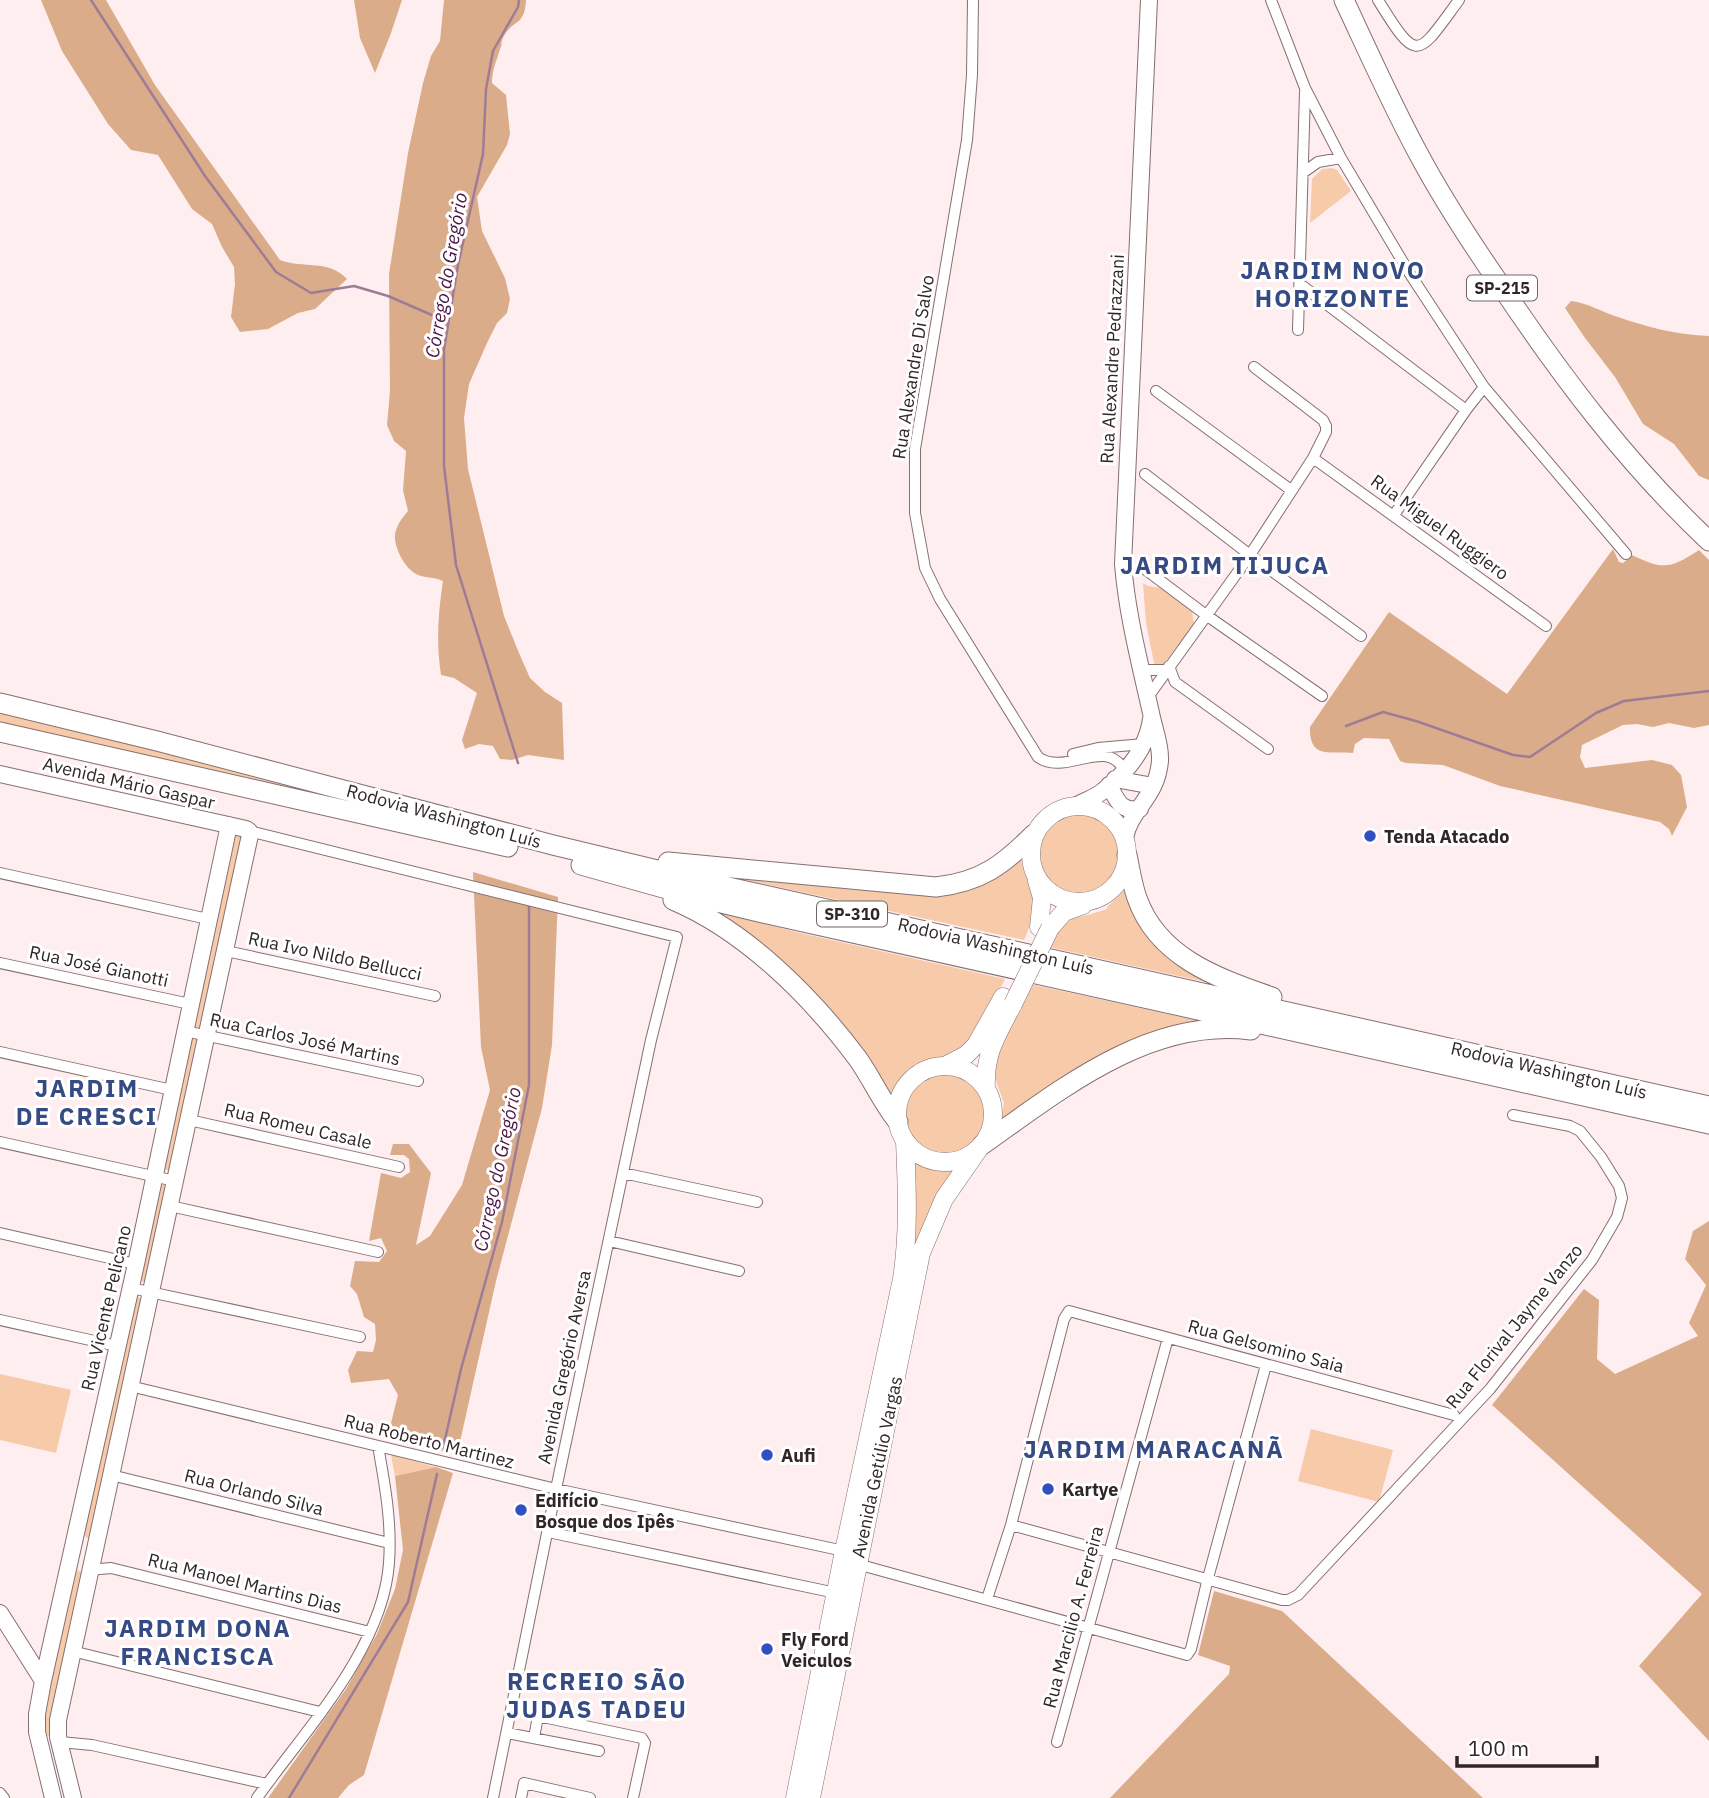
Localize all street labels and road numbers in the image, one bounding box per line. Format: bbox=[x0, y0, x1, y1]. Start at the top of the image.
street label: Rua Alexandre Pedrazzani bbox=[1095, 254, 1129, 464]
street label: Rua Alexandre Di Salvo bbox=[887, 273, 939, 461]
road number: SP-215 bbox=[1467, 276, 1537, 300]
street label: Rua Miguel Ruggiero bbox=[1366, 469, 1514, 585]
street label: Avenida Mário Gaspar bbox=[41, 752, 218, 814]
street label: Rodovia Washington Luís bbox=[344, 779, 544, 853]
road number: SP-310 bbox=[817, 902, 887, 926]
street label: Rodovia Washington Luís bbox=[896, 912, 1096, 980]
street label: Rua Ivo Nildo Bellucci bbox=[246, 926, 424, 986]
street label: Rua José Gianotti bbox=[27, 940, 171, 992]
street label: Rua Carlos José Martins bbox=[208, 1008, 402, 1070]
street label: Rodovia Washington Luís bbox=[1449, 1036, 1649, 1104]
street label: Rua Romeu Casale bbox=[222, 1098, 374, 1154]
street label: Rua Vicente Pelicano bbox=[76, 1223, 136, 1393]
street label: Rua Florival Jayme Vanzo bbox=[1440, 1239, 1588, 1413]
street label: Avenida Gregório Aversa bbox=[532, 1268, 596, 1466]
street label: Rua Gelsomino Saia bbox=[1185, 1314, 1347, 1378]
street label: Avenida Getúlio Vargas bbox=[846, 1374, 908, 1560]
street label: Rua Roberto Martinez bbox=[342, 1409, 516, 1473]
street label: Rua Orlando Silva bbox=[182, 1464, 326, 1520]
street label: Rua Marcilio A. Ferreira bbox=[1038, 1523, 1108, 1711]
street label: Rua Manoel Martins Dias bbox=[146, 1548, 344, 1618]

